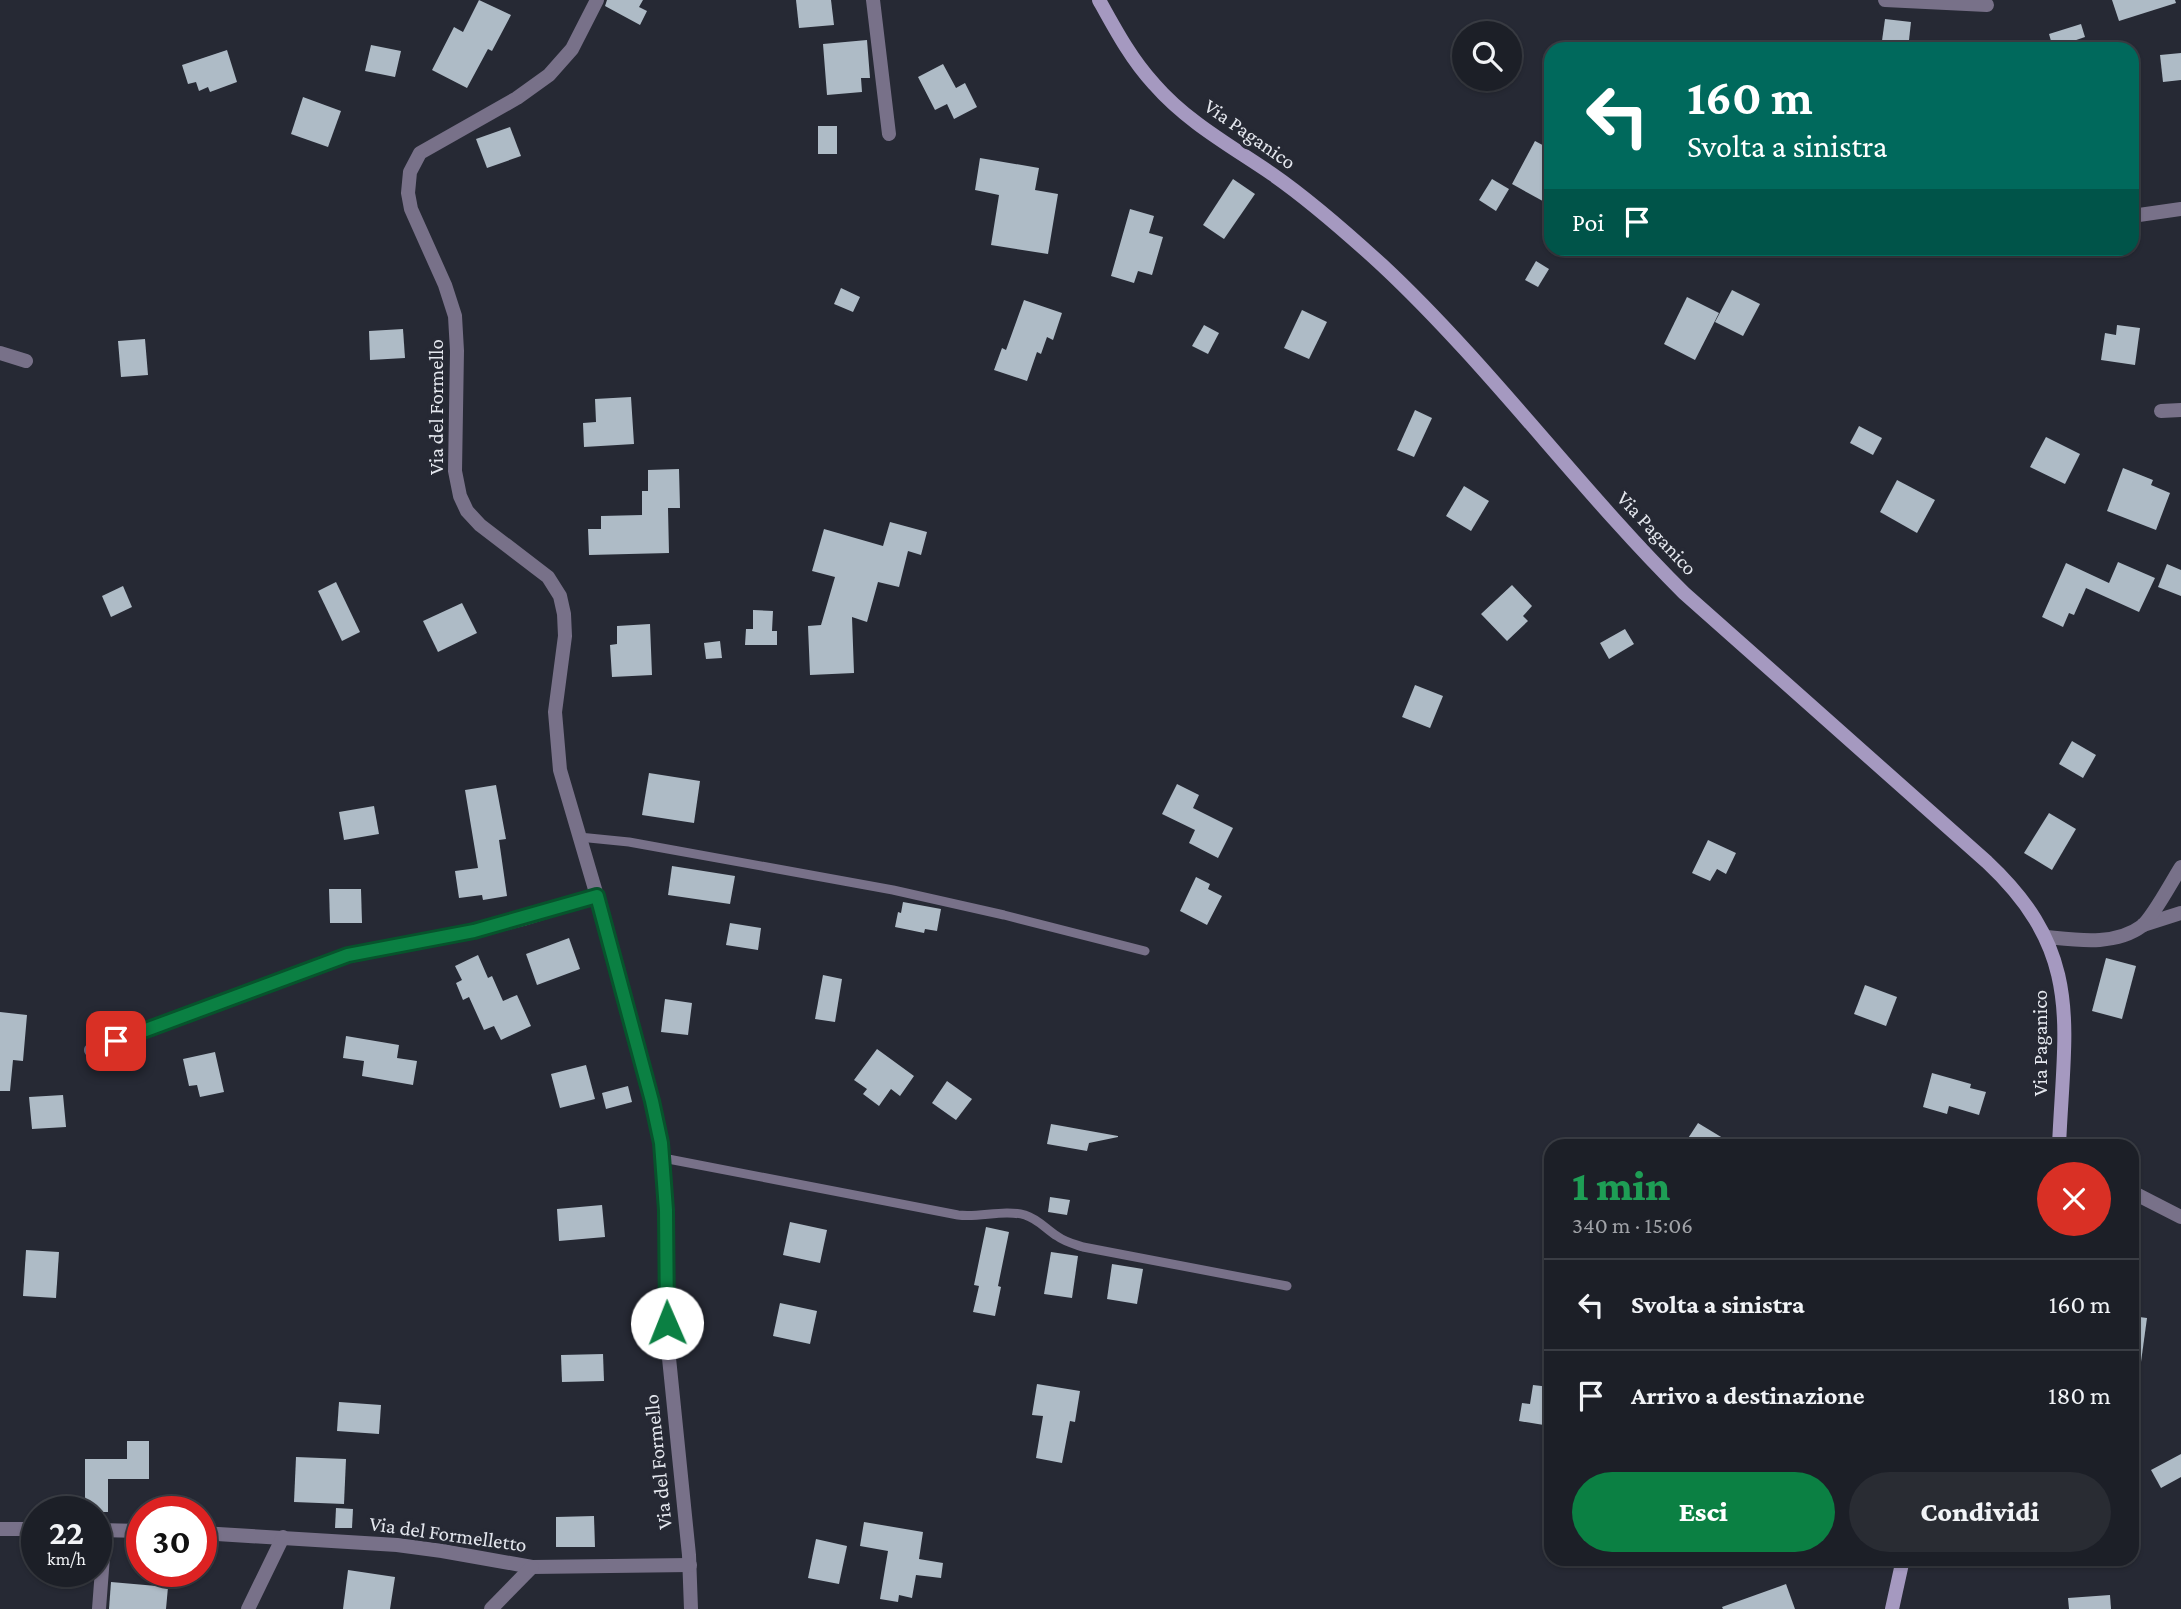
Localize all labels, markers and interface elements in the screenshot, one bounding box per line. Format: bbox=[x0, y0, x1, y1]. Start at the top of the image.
map controls bbox=[1452, 21, 1522, 91]
button: search bbox=[1452, 21, 1522, 91]
icon: left bbox=[1572, 70, 1663, 161]
text: 160 m bbox=[1687, 70, 1813, 125]
street label: Via Paganico bbox=[1200, 94, 1300, 174]
text: Svolta a sinistra bbox=[1687, 128, 1888, 164]
icon: arrive bbox=[1618, 203, 1656, 241]
text: Poi bbox=[1572, 208, 1604, 237]
street label: Via del Formello bbox=[424, 339, 448, 475]
street label: Via Paganico bbox=[1612, 486, 1702, 580]
street label: Via Paganico bbox=[2028, 990, 2052, 1096]
pin bbox=[86, 1011, 146, 1071]
icon: arrive bbox=[97, 1022, 135, 1060]
text: 1 min bbox=[1572, 1162, 1670, 1209]
button: close bbox=[2037, 1162, 2111, 1236]
text: 340 m · 15:06 bbox=[1572, 1212, 1693, 1238]
position arrow bbox=[630, 1286, 704, 1360]
icon: left bbox=[1572, 1286, 1610, 1324]
text: Svolta a sinistra bbox=[1631, 1290, 1805, 1319]
text: 160 m bbox=[2049, 1290, 2111, 1319]
icon: arrive bbox=[1572, 1377, 1610, 1415]
text: Arrivo a destinazione bbox=[1631, 1381, 1865, 1410]
text: 180 m bbox=[2048, 1381, 2111, 1410]
street label: Via del Formello bbox=[639, 1393, 677, 1531]
button: Esci bbox=[1572, 1472, 1835, 1552]
button: Condividi bbox=[1849, 1472, 2111, 1552]
speed limit sign: 30 bbox=[126, 1496, 217, 1587]
street label: Via del Formelletto bbox=[368, 1511, 528, 1557]
text: 22 bbox=[49, 1513, 84, 1552]
text: km/h bbox=[47, 1549, 86, 1569]

